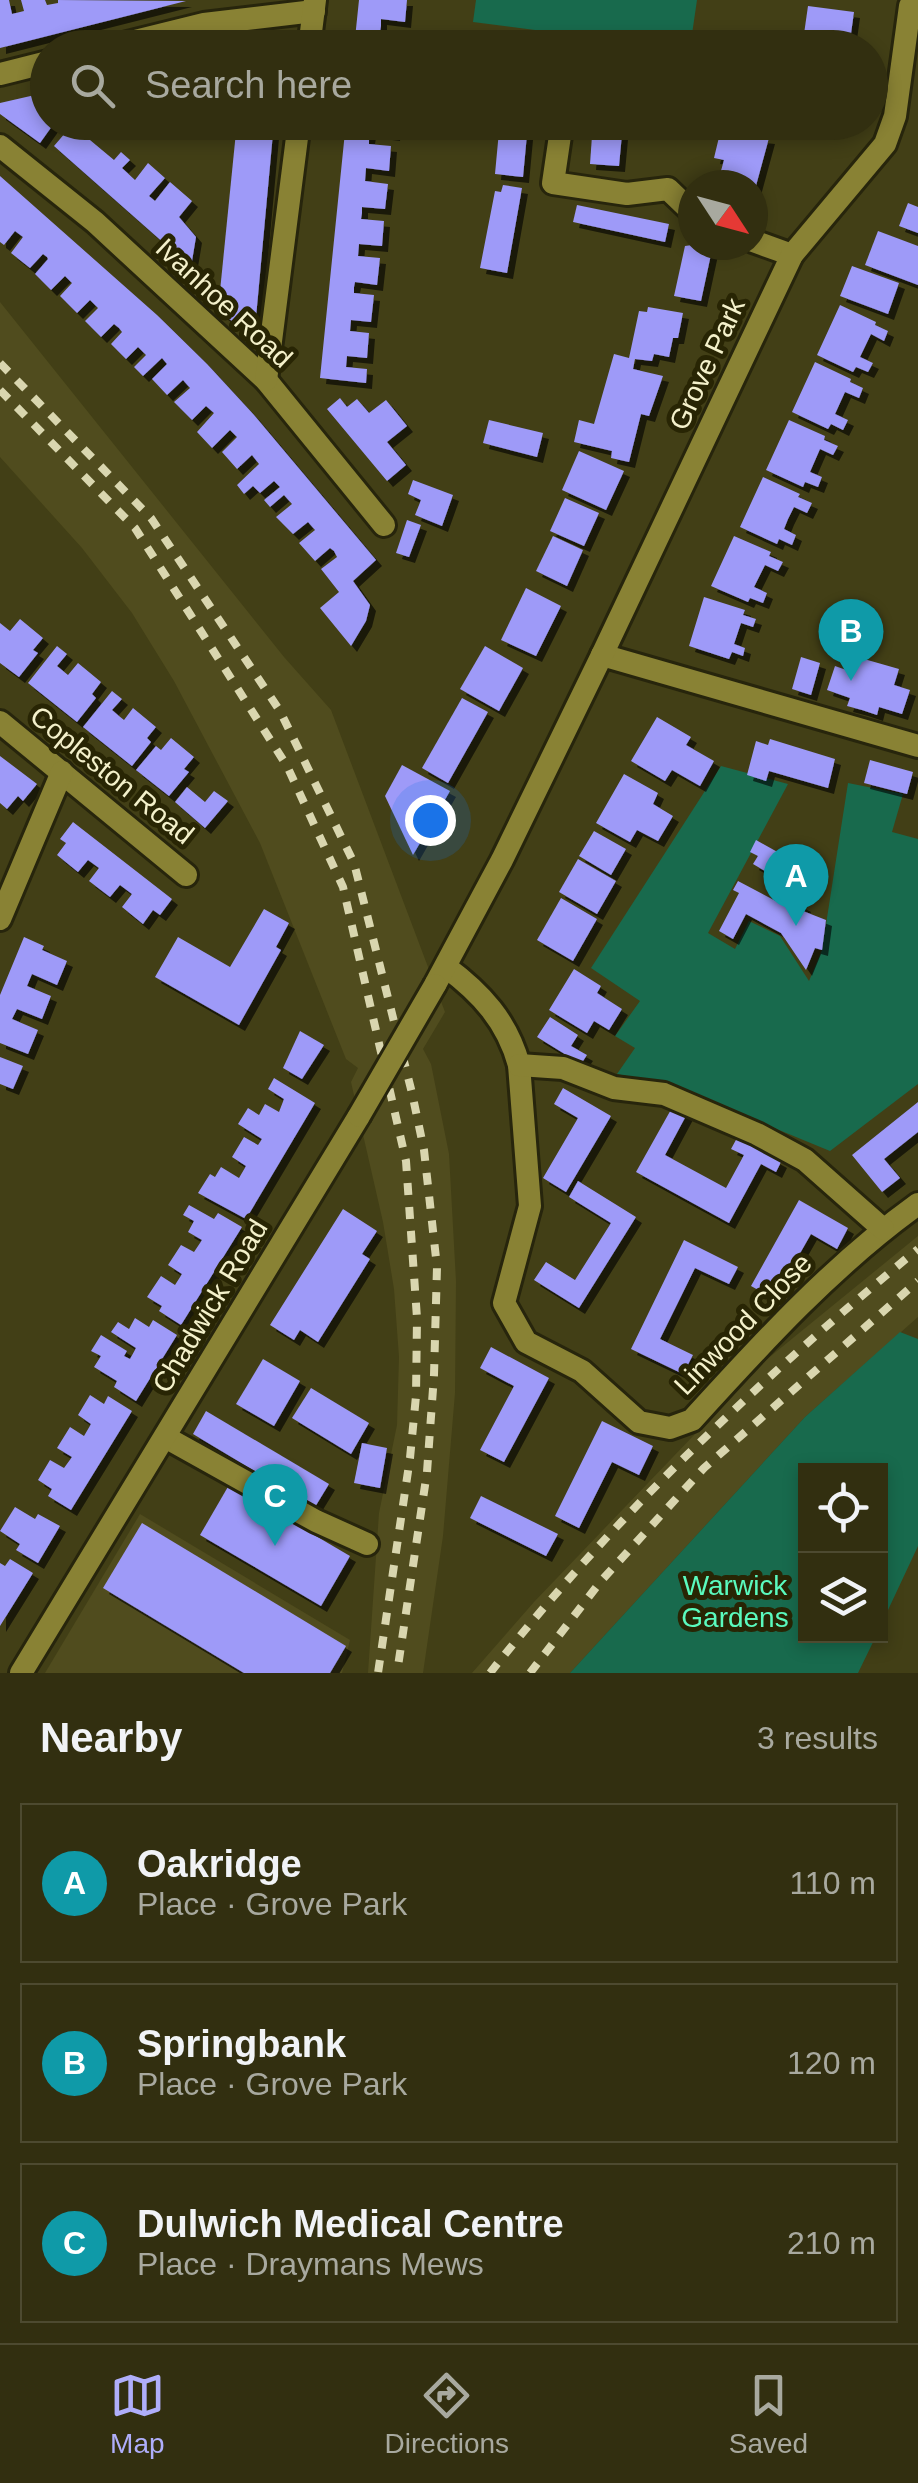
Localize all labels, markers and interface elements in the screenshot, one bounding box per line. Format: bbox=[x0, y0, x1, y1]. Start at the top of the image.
search box bbox=[30, 30, 888, 140]
icon: search bbox=[65, 58, 120, 113]
text: Search here bbox=[145, 64, 352, 106]
north arrow bbox=[678, 170, 768, 260]
street label: Ivanhoe Road bbox=[150, 232, 298, 374]
street label: Grove Park bbox=[663, 292, 751, 435]
pin: B bbox=[818, 598, 884, 681]
street label: Copleston Road bbox=[24, 700, 200, 850]
your location bbox=[405, 795, 456, 846]
pin: A bbox=[764, 844, 828, 926]
street label: Chadwick Road bbox=[146, 1214, 274, 1398]
street label: Linwood Close bbox=[668, 1247, 818, 1401]
map controls bbox=[798, 1463, 888, 1643]
button: locate bbox=[798, 1463, 888, 1553]
pin: C bbox=[242, 1464, 308, 1546]
button: layers bbox=[798, 1553, 888, 1643]
park label: Warwick Gardens bbox=[681, 1570, 789, 1633]
text: Nearby bbox=[40, 1714, 182, 1761]
text: 3 results bbox=[757, 1720, 878, 1756]
text: Oakridge bbox=[137, 1843, 302, 1885]
text: A bbox=[63, 1865, 86, 1901]
text: 110 m bbox=[789, 1865, 876, 1901]
text: Place · Grove Park bbox=[137, 1886, 407, 1922]
text: Springbank bbox=[137, 2023, 346, 2065]
text: B bbox=[63, 2045, 86, 2081]
text: 120 m bbox=[787, 2045, 876, 2081]
text: Place · Grove Park bbox=[137, 2066, 407, 2102]
text: Dulwich Medical Centre bbox=[137, 2203, 564, 2245]
text: C bbox=[63, 2225, 86, 2261]
text: 210 m bbox=[787, 2225, 876, 2261]
text: Place · Draymans Mews bbox=[137, 2246, 484, 2282]
tab: Map bbox=[110, 2368, 165, 2460]
tab: Directions bbox=[385, 2368, 509, 2460]
tab: Saved bbox=[729, 2368, 808, 2460]

